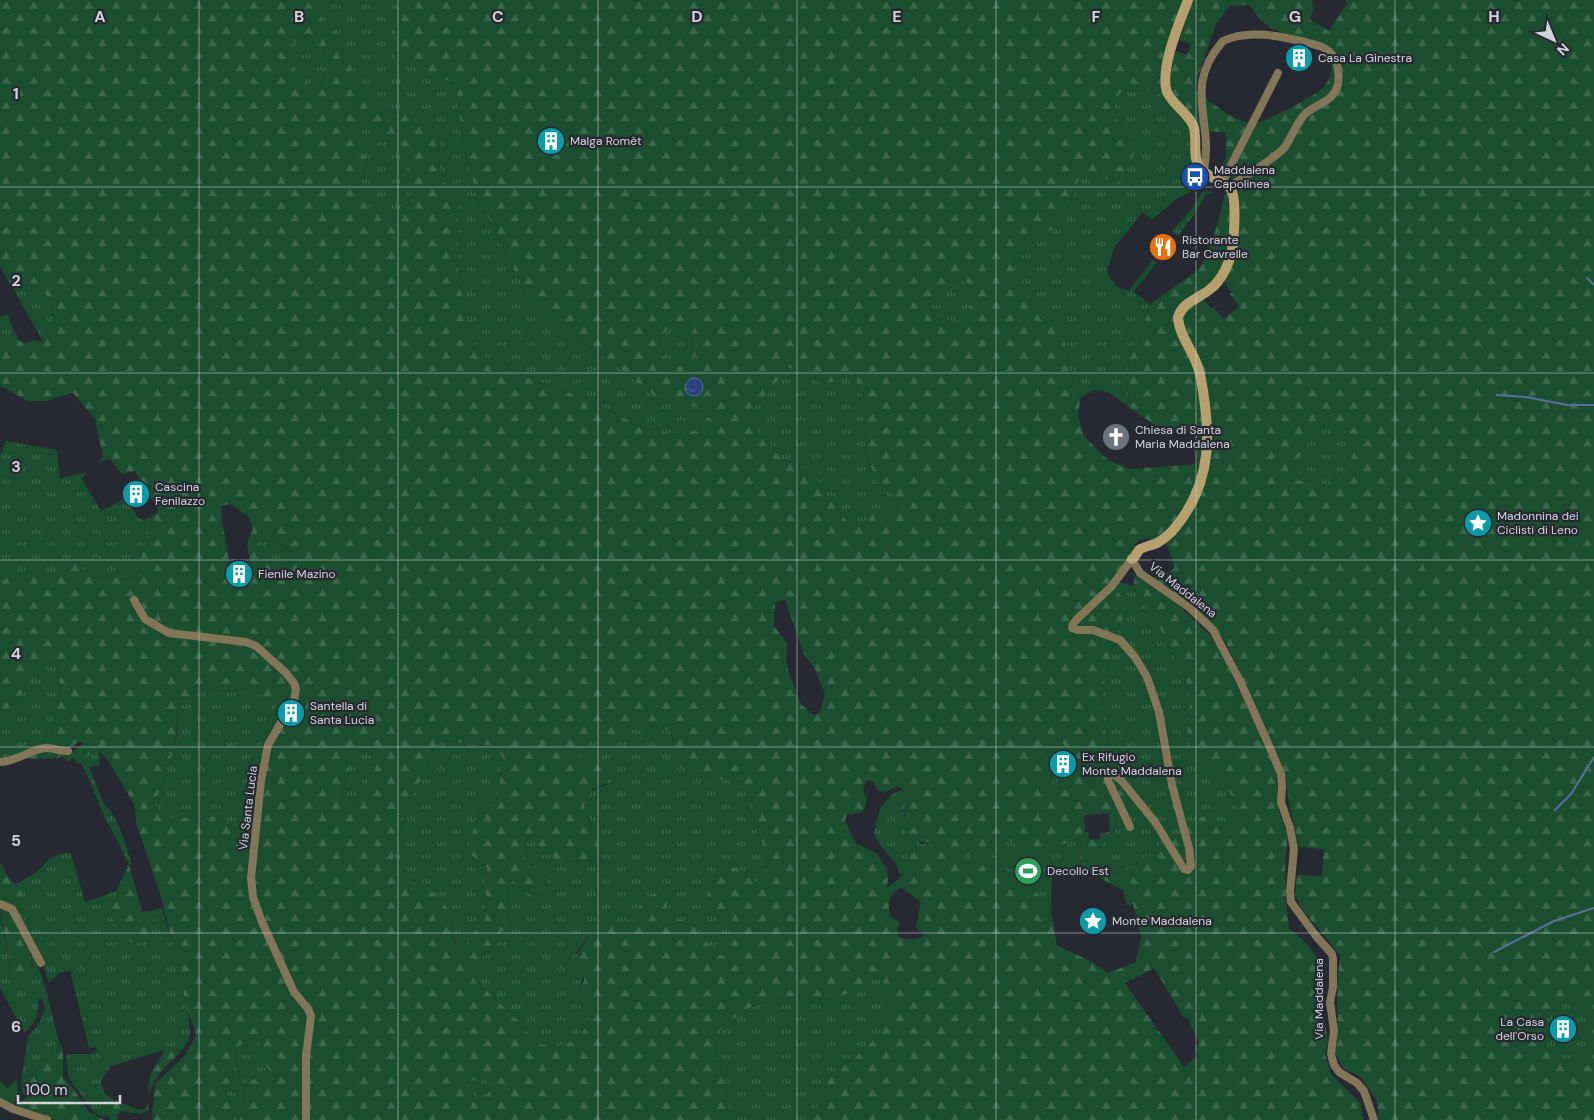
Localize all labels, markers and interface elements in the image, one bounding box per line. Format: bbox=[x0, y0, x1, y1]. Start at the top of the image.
text: A bbox=[94, 6, 106, 27]
text: B bbox=[294, 6, 304, 27]
text: C bbox=[492, 6, 504, 27]
text: D bbox=[691, 6, 703, 27]
text: E bbox=[892, 6, 902, 27]
text: F bbox=[1092, 6, 1101, 27]
text: G bbox=[1289, 6, 1301, 27]
text: H bbox=[1488, 6, 1500, 27]
north arrow bbox=[1529, 15, 1579, 65]
text: N bbox=[1553, 39, 1573, 59]
building icon: Casa La Ginestra bbox=[1284, 43, 1314, 73]
place label: Casa La Ginestra bbox=[1318, 50, 1412, 66]
text: 1 bbox=[13, 83, 19, 104]
building icon: Malga Romèt bbox=[536, 126, 566, 156]
place label: Malga Romèt bbox=[570, 133, 642, 149]
bus stop icon: Maddalena Capolinea bbox=[1180, 162, 1210, 192]
place label: Maddalena Capolinea bbox=[1214, 162, 1275, 192]
restaurant icon: Ristorante Bar Cavrelle bbox=[1148, 232, 1178, 262]
place label: Ristorante Bar Cavrelle bbox=[1182, 232, 1248, 262]
text: 2 bbox=[11, 270, 21, 291]
church icon: Chiesa di Santa Maria Maddalena bbox=[1101, 422, 1131, 452]
place label: Chiesa di Santa Maria Maddalena bbox=[1135, 422, 1230, 452]
text: 3 bbox=[11, 456, 21, 477]
building icon: Cascina Fenilazzo bbox=[121, 479, 151, 509]
place label: Cascina Fenilazzo bbox=[155, 479, 205, 509]
place icon: Madonnina dei Ciclisti di Leno bbox=[1463, 508, 1493, 538]
place label: Madonnina dei Ciclisti di Leno bbox=[1497, 508, 1579, 538]
building icon: Fienile Mazino bbox=[224, 559, 254, 589]
street label: Via Maddalena bbox=[1146, 559, 1220, 621]
place label: Fienile Mazino bbox=[258, 566, 336, 582]
text: 4 bbox=[11, 643, 21, 664]
building icon: Santella di Santa Lucia bbox=[276, 698, 306, 728]
place label: Santella di Santa Lucia bbox=[310, 698, 374, 728]
building icon: Ex Rifugio Monte Maddalena bbox=[1048, 749, 1078, 779]
place label: Ex Rifugio Monte Maddalena bbox=[1082, 749, 1182, 779]
street label: Via Santa Lucia bbox=[235, 765, 261, 851]
text: 5 bbox=[11, 830, 21, 851]
sports icon: Decollo Est bbox=[1013, 856, 1043, 886]
place label: Decollo Est bbox=[1047, 863, 1109, 879]
place icon: Monte Maddalena bbox=[1078, 906, 1108, 936]
place label: Monte Maddalena bbox=[1112, 913, 1212, 929]
street label: Via Maddalena bbox=[1311, 958, 1327, 1040]
place label: La Casa dell'Orso bbox=[1496, 1014, 1544, 1044]
building icon: La Casa dell'Orso bbox=[1548, 1014, 1578, 1044]
text: 6 bbox=[11, 1016, 21, 1037]
scale bar bbox=[18, 1072, 120, 1104]
text: 100 m bbox=[25, 1080, 68, 1100]

